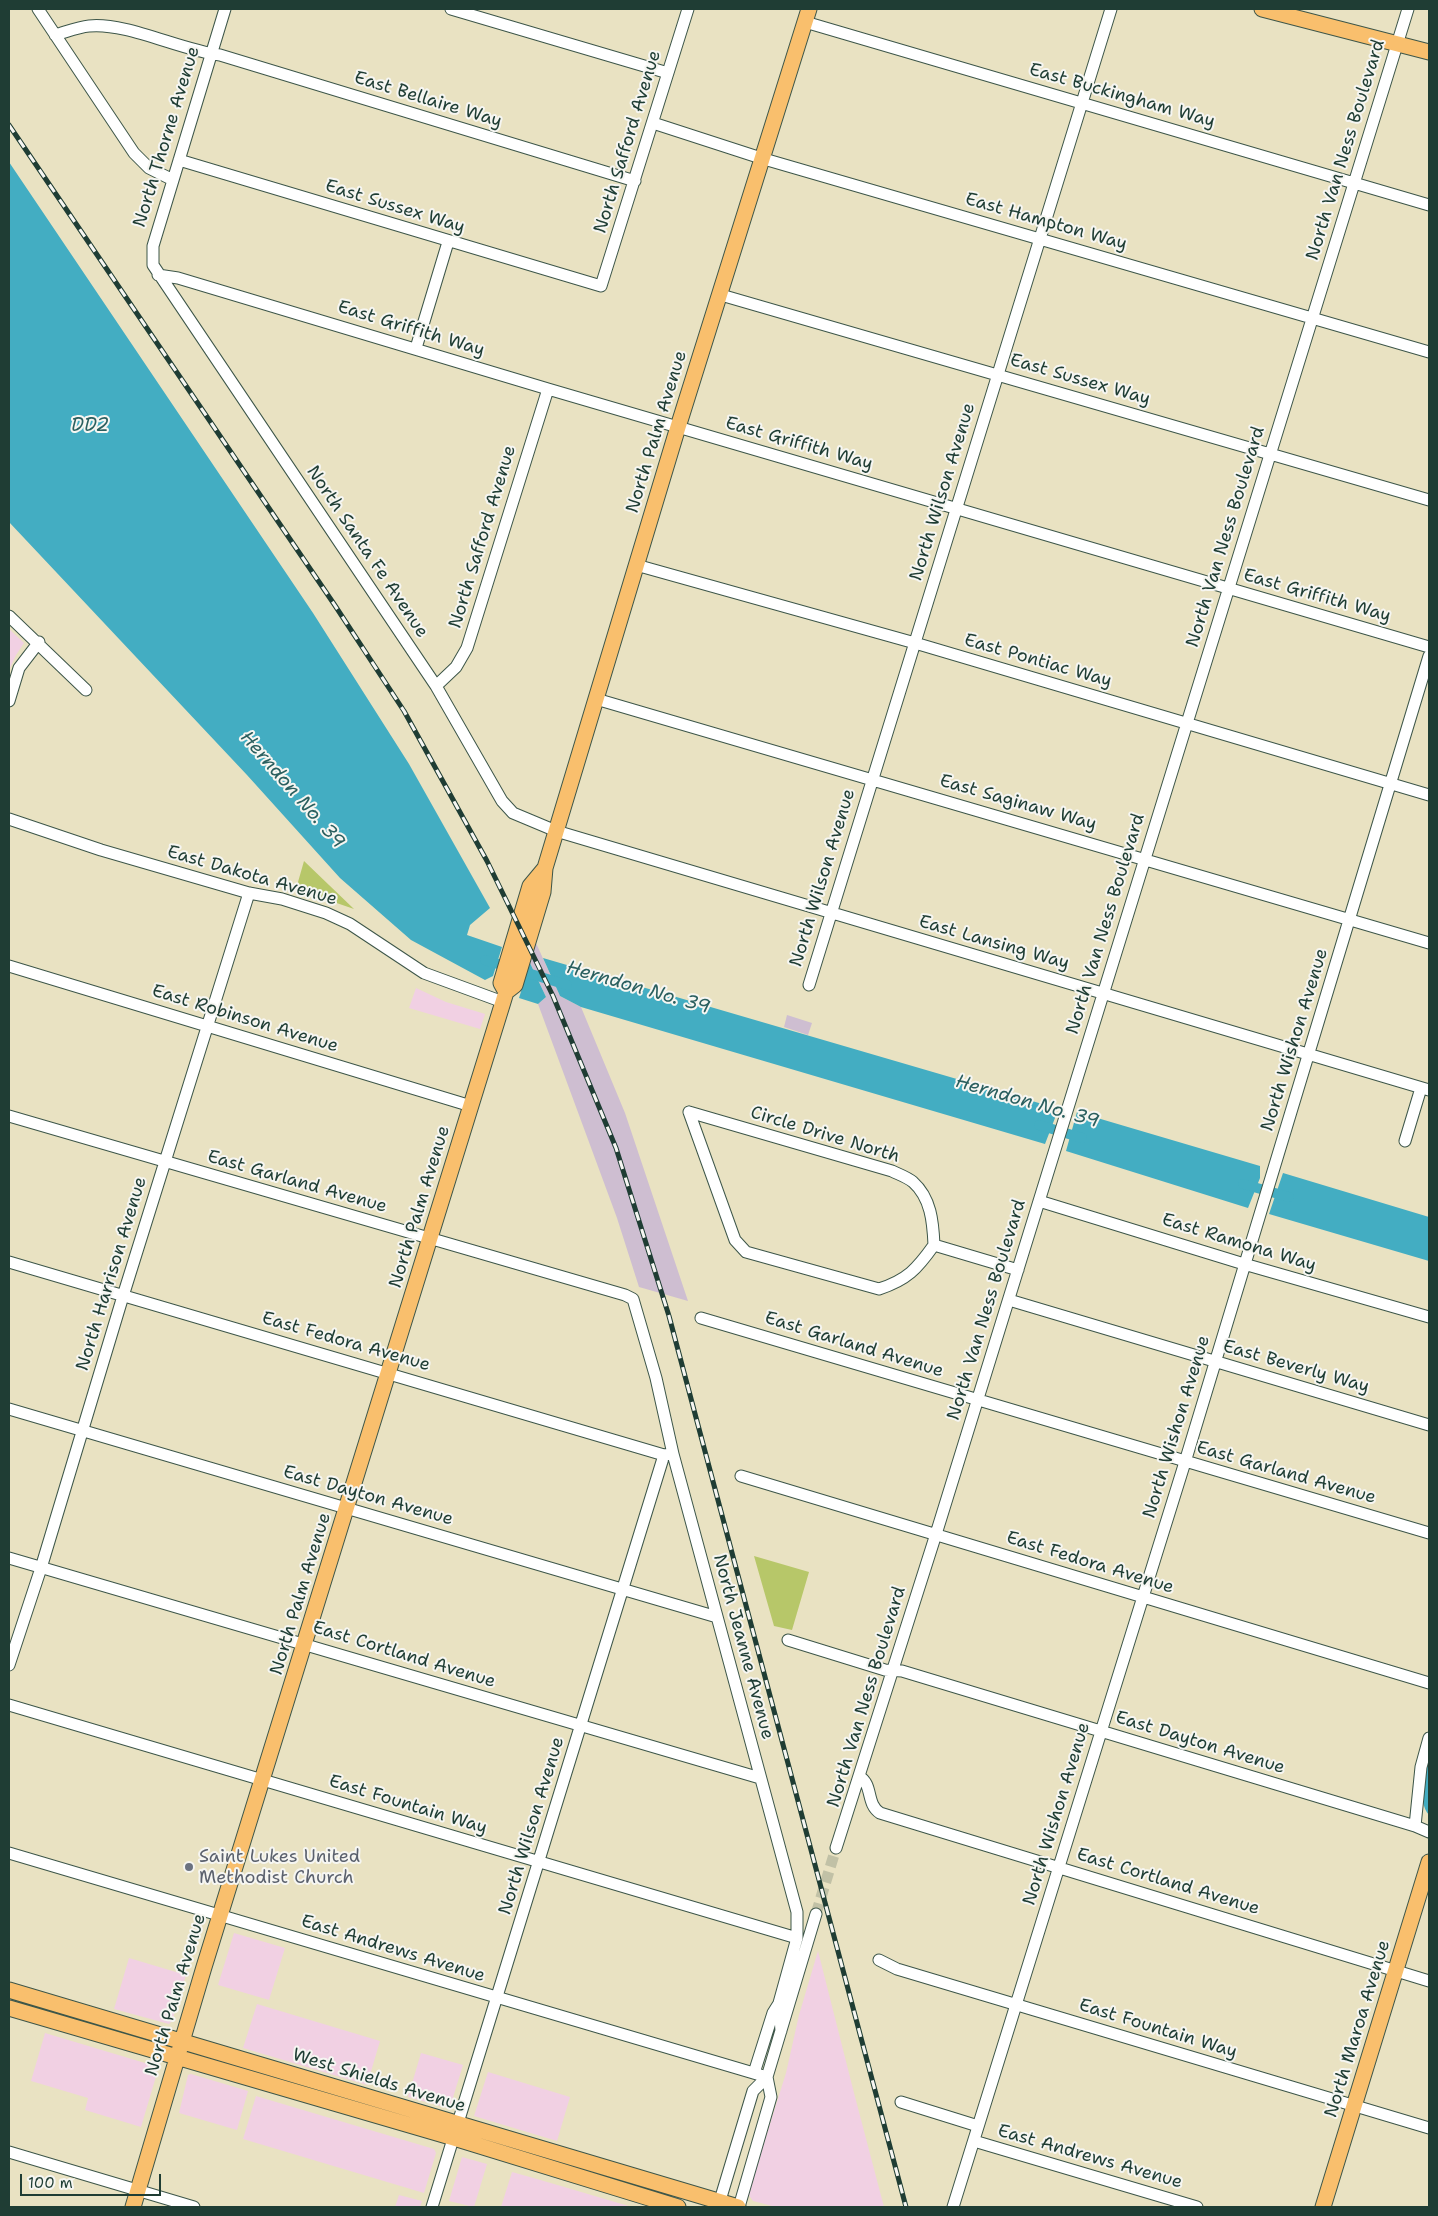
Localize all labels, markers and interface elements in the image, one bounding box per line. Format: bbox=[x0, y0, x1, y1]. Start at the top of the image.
street label: North Van Ness Boulevard bbox=[1302, 37, 1390, 263]
street label: North Thorne Avenue bbox=[129, 44, 205, 230]
street label: North Safford Avenue bbox=[590, 48, 666, 236]
street label: East Buckingham Way bbox=[1027, 59, 1217, 133]
street label: East Bellaire Way bbox=[351, 67, 505, 133]
street label: East Sussex Way bbox=[322, 175, 468, 239]
street label: East Hampton Way bbox=[963, 189, 1129, 255]
street label: East Griffith Way bbox=[335, 296, 487, 362]
street label: North Palm Avenue bbox=[622, 348, 692, 516]
street label: East Sussex Way bbox=[1007, 350, 1153, 410]
street label: North Wilson Avenue bbox=[906, 400, 980, 584]
street label: East Griffith Way bbox=[723, 413, 875, 475]
water label: DD2 bbox=[71, 415, 109, 437]
street label: North Van Ness Boulevard bbox=[1182, 424, 1270, 650]
street label: North Safford Avenue bbox=[445, 443, 521, 631]
street label: North Santa Fe Avenue bbox=[301, 462, 433, 642]
street label: East Griffith Way bbox=[1241, 565, 1393, 627]
street label: East Pontiac Way bbox=[962, 630, 1114, 692]
water label: Herndon No. 39 bbox=[235, 727, 349, 853]
street label: East Saginaw Way bbox=[937, 770, 1099, 836]
street label: North Wilson Avenue bbox=[786, 786, 860, 970]
street label: North Van Ness Boulevard bbox=[1062, 811, 1150, 1037]
street label: East Dakota Avenue bbox=[165, 841, 339, 911]
street label: East Lansing Way bbox=[916, 911, 1072, 975]
street label: North Wishon Avenue bbox=[1257, 946, 1333, 1134]
water label: Herndon No. 39 bbox=[564, 957, 712, 1019]
street label: East Robinson Avenue bbox=[149, 980, 341, 1058]
water label: Herndon No. 39 bbox=[953, 1071, 1101, 1133]
street label: Circle Drive North bbox=[748, 1102, 902, 1168]
street label: North Palm Avenue bbox=[385, 1123, 455, 1291]
street label: East Garland Avenue bbox=[205, 1146, 389, 1218]
street label: North Harrison Avenue bbox=[72, 1174, 152, 1374]
street label: North Van Ness Boulevard bbox=[943, 1197, 1031, 1423]
street label: East Ramona Way bbox=[1159, 1209, 1319, 1277]
street label: East Fedora Avenue bbox=[259, 1308, 433, 1376]
street label: East Garland Avenue bbox=[762, 1308, 946, 1382]
street label: North Wishon Avenue bbox=[1139, 1333, 1215, 1521]
street label: East Beverly Way bbox=[1220, 1336, 1372, 1398]
street label: East Garland Avenue bbox=[1194, 1437, 1378, 1509]
street label: East Dayton Avenue bbox=[280, 1461, 456, 1531]
street label: North Palm Avenue bbox=[266, 1510, 336, 1678]
street label: East Fedora Avenue bbox=[1004, 1527, 1176, 1599]
street label: North Jeanne Avenue bbox=[708, 1552, 778, 1742]
street label: North Van Ness Boulevard bbox=[823, 1584, 911, 1810]
street label: East Cortland Avenue bbox=[310, 1617, 498, 1693]
street label: East Dayton Avenue bbox=[1113, 1707, 1287, 1779]
street label: North Wishon Avenue bbox=[1019, 1720, 1095, 1908]
street label: North Wilson Avenue bbox=[495, 1734, 569, 1918]
street label: East Fountain Way bbox=[326, 1771, 490, 1839]
street label: East Cortland Avenue bbox=[1074, 1844, 1262, 1920]
place label: Saint Lukes United Methodist Church bbox=[199, 1846, 360, 1888]
marker: Saint Lukes United Methodist Church bbox=[183, 1861, 195, 1873]
street label: North Palm Avenue bbox=[141, 1911, 211, 2079]
street label: East Andrews Avenue bbox=[298, 1911, 488, 1987]
street label: North Maroa Avenue bbox=[1321, 1938, 1395, 2120]
street label: East Fountain Way bbox=[1076, 1995, 1240, 2063]
street label: West Shields Avenue bbox=[290, 2044, 468, 2118]
street label: East Andrews Avenue bbox=[995, 2120, 1185, 2194]
scale bar bbox=[22, 2164, 164, 2196]
text: 100 m bbox=[28, 2173, 73, 2193]

